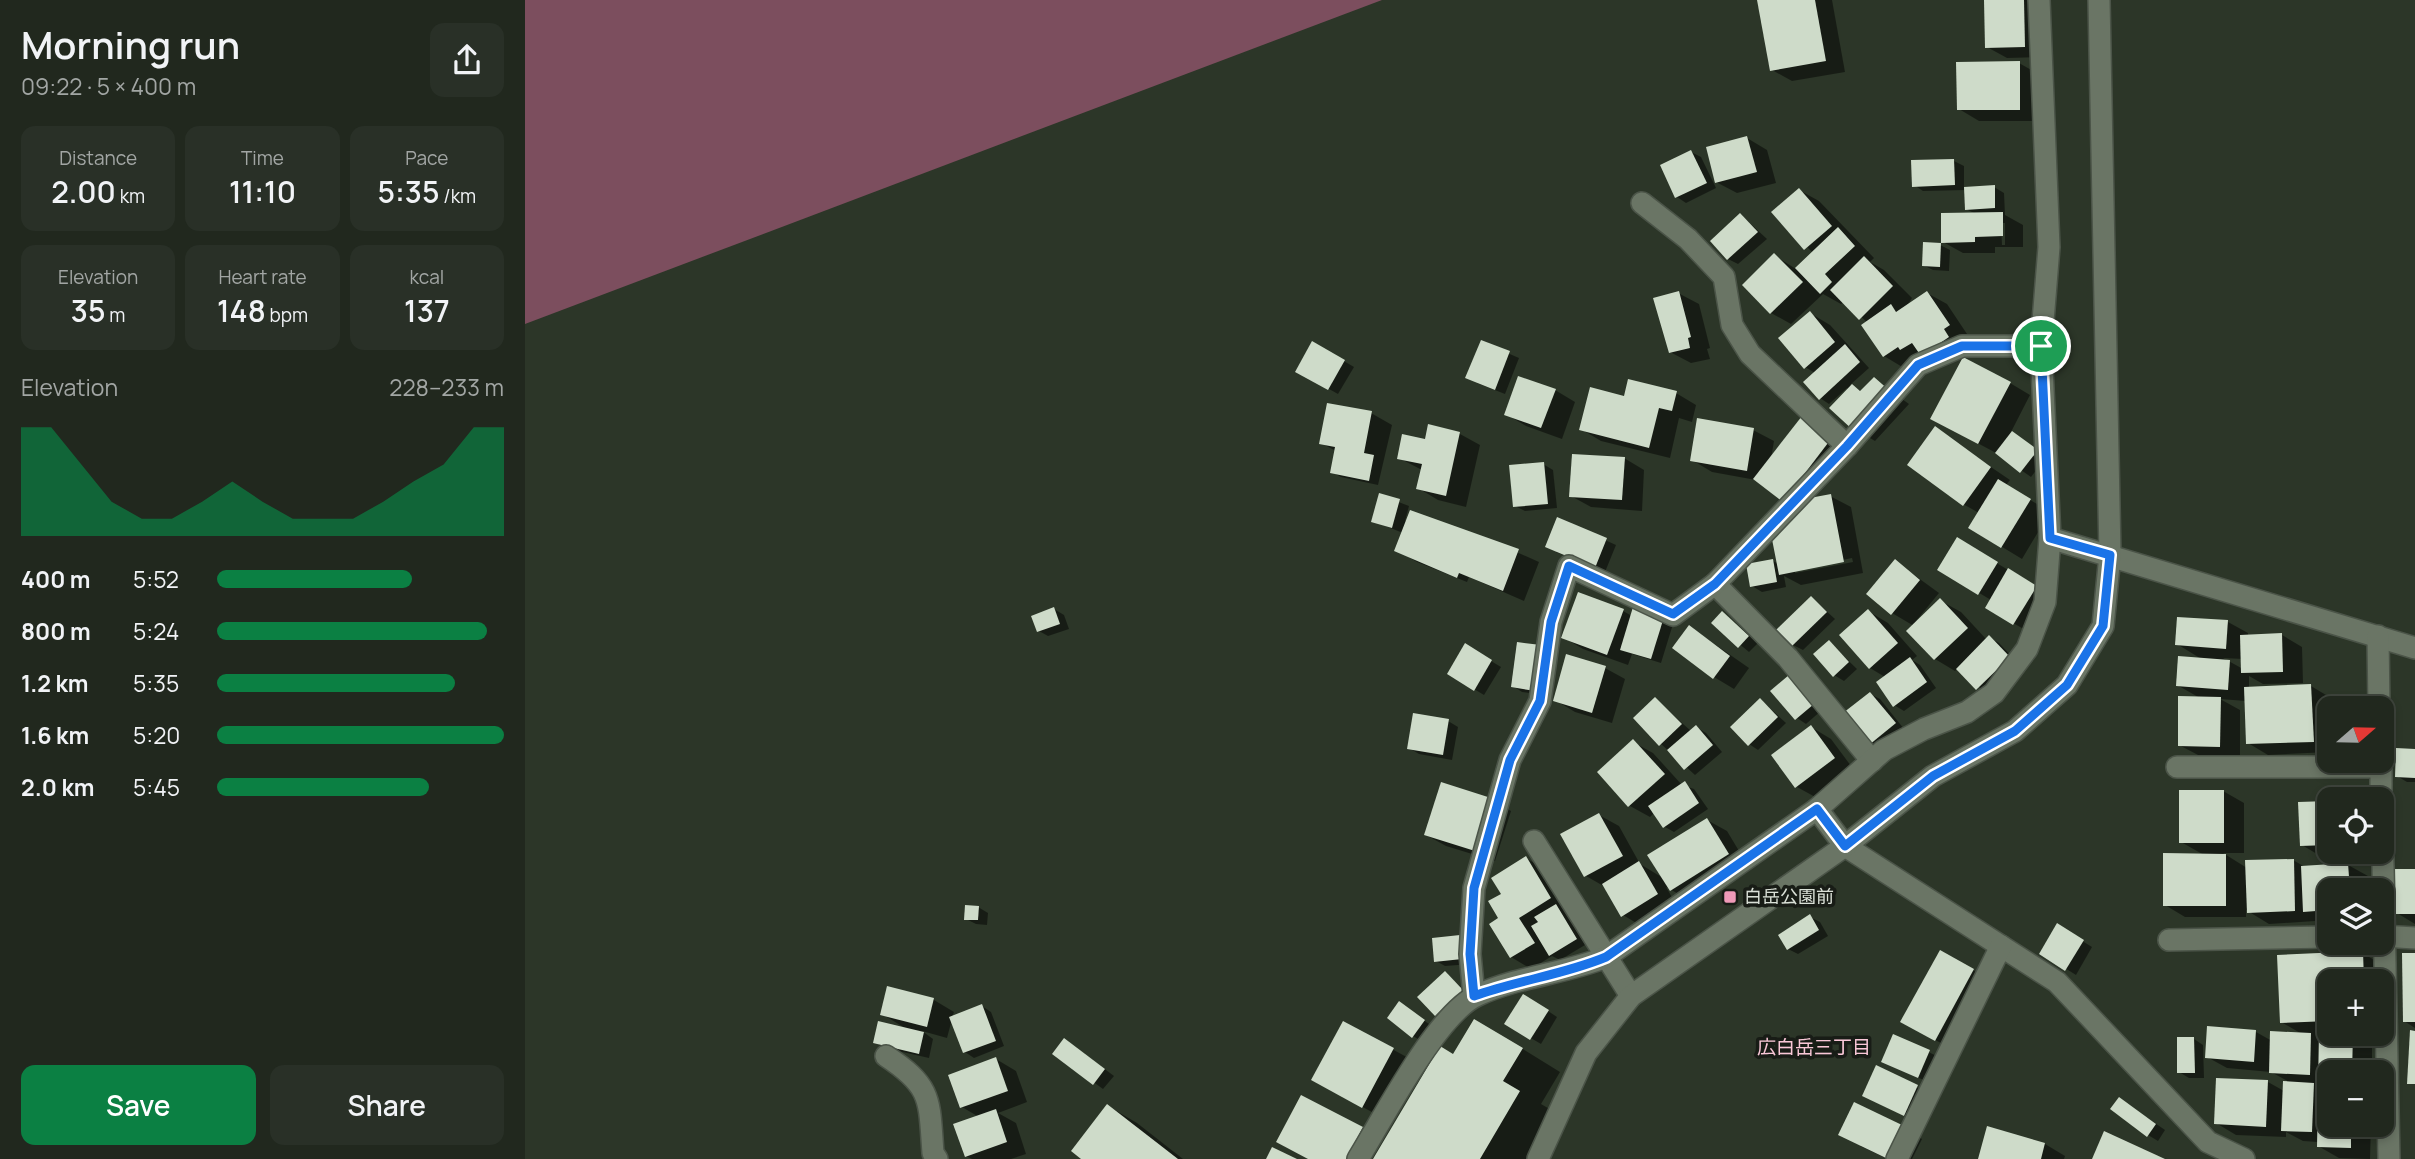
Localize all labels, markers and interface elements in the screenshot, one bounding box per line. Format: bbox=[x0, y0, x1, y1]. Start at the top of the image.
text: Morning run bbox=[21, 18, 240, 70]
button: share bbox=[430, 23, 504, 97]
text: 09:22 · 5 × 400 m bbox=[21, 70, 196, 102]
text: Distance bbox=[59, 145, 137, 171]
text: Time bbox=[241, 145, 284, 171]
text: Pace bbox=[405, 145, 448, 171]
text: 2.00 bbox=[51, 171, 116, 212]
text: 11:10 bbox=[229, 171, 296, 212]
text: 5:35 bbox=[377, 171, 439, 212]
text: km bbox=[116, 183, 145, 209]
text: /km bbox=[439, 183, 476, 209]
text: Elevation bbox=[58, 264, 138, 290]
text: Heart rate bbox=[218, 264, 307, 290]
text: kcal bbox=[409, 264, 444, 290]
text: 35 bbox=[71, 290, 106, 331]
text: 148 bbox=[217, 290, 266, 331]
text: 137 bbox=[404, 290, 450, 331]
text: m bbox=[106, 302, 125, 328]
text: bpm bbox=[266, 302, 308, 328]
pin bbox=[2011, 316, 2071, 376]
icon: arrive bbox=[2022, 327, 2060, 365]
text: Elevation bbox=[21, 371, 118, 403]
text: 228–233 m bbox=[389, 371, 504, 403]
text: 400 m bbox=[21, 563, 91, 595]
text: 5:52 bbox=[133, 563, 179, 595]
text: 800 m bbox=[21, 615, 91, 647]
text: 5:24 bbox=[133, 615, 179, 647]
text: 1.2 km bbox=[21, 667, 88, 699]
text: 5:35 bbox=[133, 667, 179, 699]
north arrow bbox=[2317, 696, 2394, 774]
map controls bbox=[2317, 696, 2394, 1137]
text: 1.6 km bbox=[21, 719, 89, 751]
text: 5:20 bbox=[133, 719, 180, 751]
text: 2.0 km bbox=[21, 771, 94, 803]
text: 5:45 bbox=[133, 771, 180, 803]
button: locate bbox=[2317, 787, 2394, 864]
button: layers bbox=[2317, 878, 2394, 955]
place label: 白岳公園前 bbox=[1744, 884, 1834, 908]
marker: 白岳公園前 bbox=[1722, 889, 1738, 905]
button: + bbox=[2317, 969, 2394, 1046]
district label: 広白岳三丁目 bbox=[1757, 1034, 1871, 1060]
button: − bbox=[2317, 1060, 2394, 1137]
button: Save bbox=[21, 1065, 256, 1145]
button: Share bbox=[270, 1065, 504, 1145]

